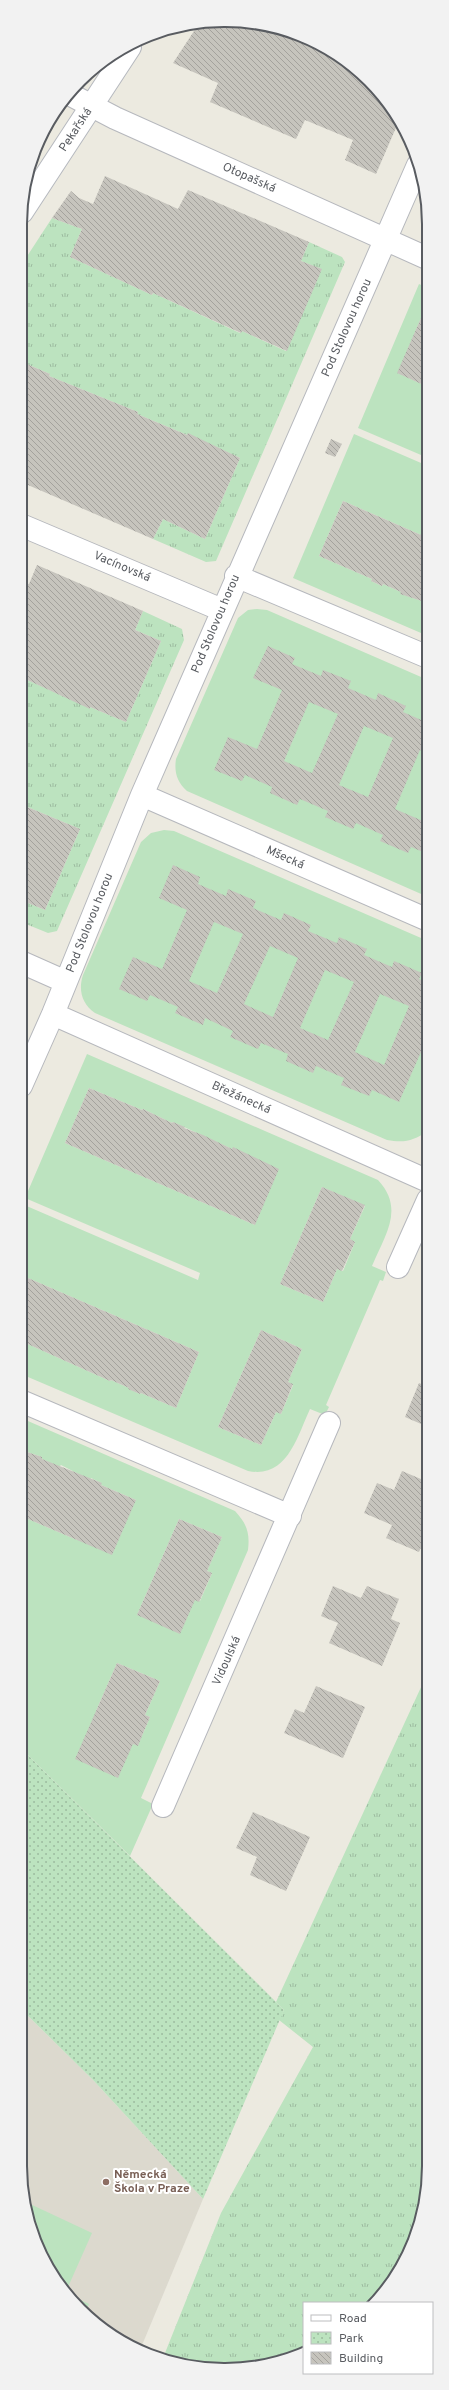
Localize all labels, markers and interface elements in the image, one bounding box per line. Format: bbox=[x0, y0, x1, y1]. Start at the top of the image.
street label: Pekařská bbox=[56, 105, 96, 155]
street label: Otopašská bbox=[220, 159, 278, 197]
street label: Pod Stolovou horou bbox=[318, 276, 376, 380]
street label: Vacínovská bbox=[91, 548, 153, 586]
street label: Pod Stolovou horou bbox=[188, 572, 244, 676]
street label: Mšecká bbox=[263, 842, 307, 874]
street label: Pod Stolovou horou bbox=[63, 871, 117, 975]
street label: Břežánecká bbox=[209, 1078, 273, 1118]
street label: Vidoulská bbox=[209, 1634, 245, 1688]
place label: Německá Škola v Praze bbox=[114, 2167, 190, 2197]
marker: Německá Škola v Praze bbox=[101, 2177, 111, 2187]
legend bbox=[303, 2302, 433, 2374]
text: Road bbox=[339, 2311, 367, 2327]
text: Park bbox=[339, 2331, 364, 2347]
text: Building bbox=[339, 2351, 383, 2367]

